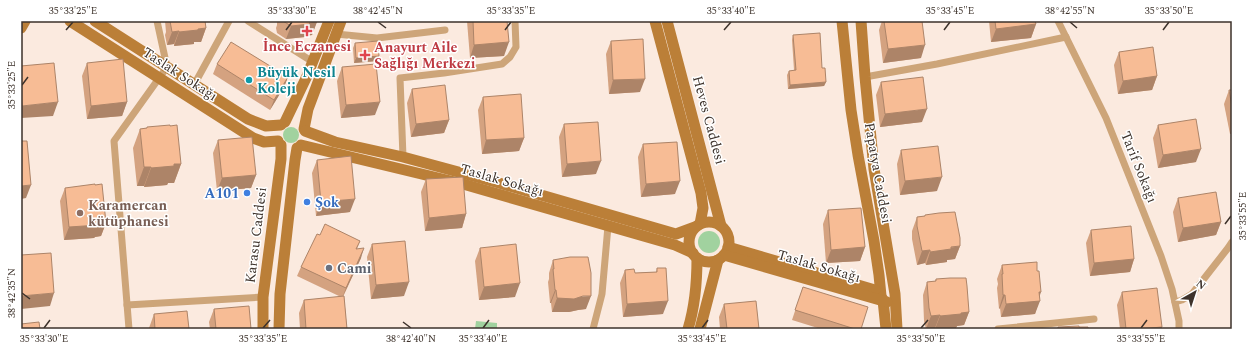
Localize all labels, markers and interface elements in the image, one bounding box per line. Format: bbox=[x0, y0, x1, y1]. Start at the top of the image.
text: 35°33'25"E bbox=[49, 3, 97, 19]
text: 35°33'30"E bbox=[268, 3, 316, 19]
text: 38°42'45"N bbox=[353, 3, 403, 19]
text: 35°33'35"E bbox=[487, 3, 535, 19]
text: 35°33'40"E bbox=[707, 3, 755, 19]
text: 35°33'45"E bbox=[926, 3, 974, 19]
text: 38°42'55"N bbox=[1045, 3, 1095, 19]
text: 35°33'50"E bbox=[1145, 3, 1193, 19]
marker: İnce Eczanesi bbox=[302, 26, 312, 36]
place label: İnce Eczanesi bbox=[263, 36, 352, 57]
place label: Anayurt Aile Sağlığı Merkezi bbox=[374, 37, 476, 74]
street label: Taslak Sokağı bbox=[138, 42, 222, 106]
marker: Anayurt Aile Sağlığı Merkezi bbox=[359, 49, 371, 61]
text: 35°33'25"E bbox=[4, 61, 20, 109]
place label: Büyük Nesil Koleji bbox=[257, 62, 336, 99]
street label: Heves Caddesi bbox=[687, 73, 731, 167]
marker: Büyük Nesil Koleji bbox=[244, 75, 254, 85]
street label: Papatya Caddesi bbox=[859, 121, 897, 225]
street label: Tarif Sokağı bbox=[1115, 128, 1163, 206]
street label: Taslak Sokağı bbox=[458, 158, 546, 202]
place label: A101 bbox=[205, 183, 239, 204]
street label: Karasu Caddesi bbox=[240, 186, 272, 284]
marker: A101 bbox=[242, 188, 252, 198]
place label: Şok bbox=[315, 192, 340, 213]
text: 35°33'55"E bbox=[1235, 192, 1251, 240]
place label: Karamercan kütüphanesi bbox=[88, 195, 169, 232]
marker: Şok bbox=[302, 197, 312, 207]
marker: Karamercan kütüphanesi bbox=[75, 208, 85, 218]
street label: Taslak Sokağı bbox=[775, 244, 863, 288]
place label: Cami bbox=[337, 258, 372, 279]
marker: Cami bbox=[324, 263, 334, 273]
text: 38°42'35"N bbox=[4, 268, 20, 318]
north arrow bbox=[1175, 272, 1215, 312]
text: N bbox=[1192, 275, 1210, 294]
text: 35°33'30"E bbox=[20, 331, 68, 347]
text: 35°33'35"E bbox=[239, 331, 287, 347]
text: 38°42'40"N bbox=[386, 331, 436, 347]
text: 35°33'40"E bbox=[459, 331, 507, 347]
text: 35°33'45"E bbox=[678, 331, 726, 347]
text: 35°33'50"E bbox=[897, 331, 945, 347]
text: 35°33'55"E bbox=[1117, 331, 1165, 347]

